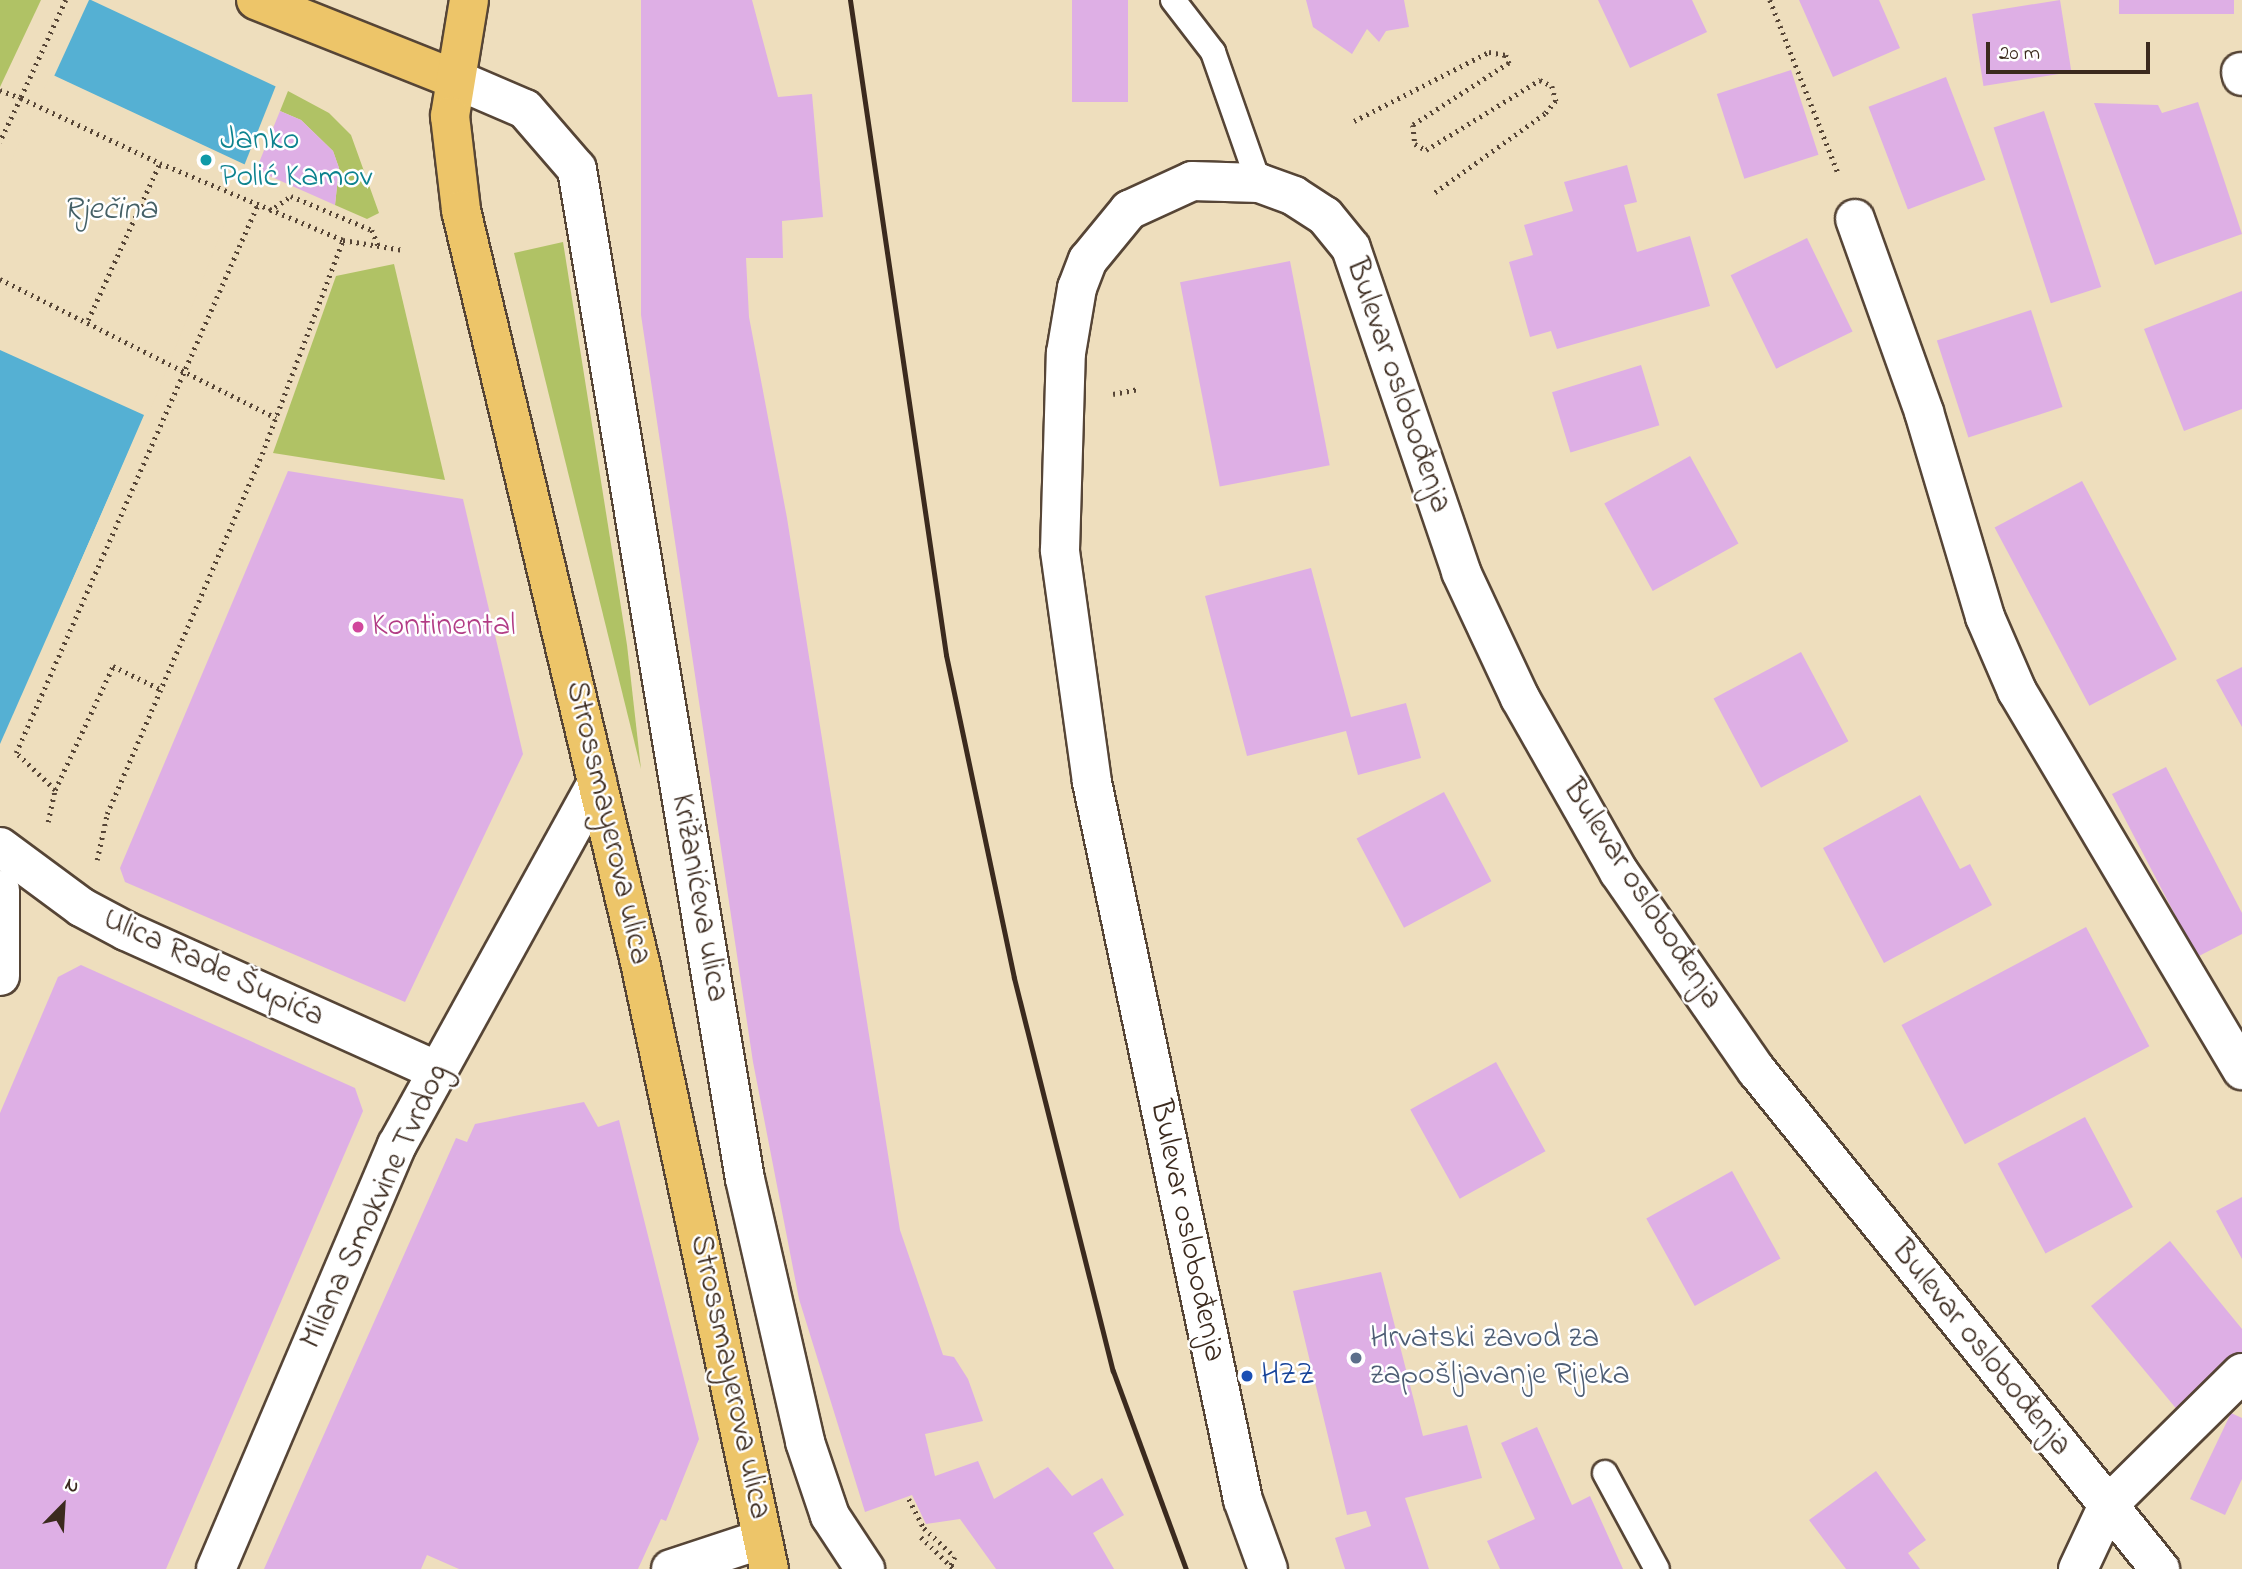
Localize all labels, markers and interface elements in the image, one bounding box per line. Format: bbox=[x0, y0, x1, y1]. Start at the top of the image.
scale bar bbox=[1990, 28, 2154, 72]
text: 20 m bbox=[1999, 39, 2040, 69]
place label: Janko Polić Kamov bbox=[220, 123, 372, 198]
marker: Janko Polić Kamov bbox=[198, 152, 214, 168]
water label: Rječina bbox=[63, 191, 157, 231]
street label: Bulevar oslobođenja bbox=[1335, 254, 1459, 518]
place label: Kontinental bbox=[372, 608, 516, 646]
marker: Kontinental bbox=[350, 619, 366, 635]
street label: Strossmayerova ulica bbox=[556, 678, 658, 968]
street label: Bulevar oslobođenja bbox=[1552, 773, 1730, 1017]
street label: Križanićeva ulica bbox=[661, 791, 735, 1005]
street label: Ulica Rade Šupića bbox=[96, 901, 330, 1037]
street label: Milana Smokvine Tvrdog bbox=[293, 1058, 459, 1356]
street label: Bulevar oslobođenja bbox=[1140, 1097, 1232, 1365]
street label: Strossmayerova ulica bbox=[680, 1231, 778, 1523]
street label: Bulevar oslobođenja bbox=[1881, 1233, 2079, 1465]
place label: Hrvatski zavod za zapošljavanje Rijeka bbox=[1370, 1321, 1630, 1396]
marker: Hrvatski zavod za zapošljavanje Rijeka bbox=[1348, 1350, 1364, 1366]
place label: HZZ bbox=[1261, 1357, 1315, 1395]
marker: HZZ bbox=[1239, 1368, 1255, 1384]
north arrow bbox=[28, 1471, 98, 1541]
text: N bbox=[60, 1471, 83, 1501]

